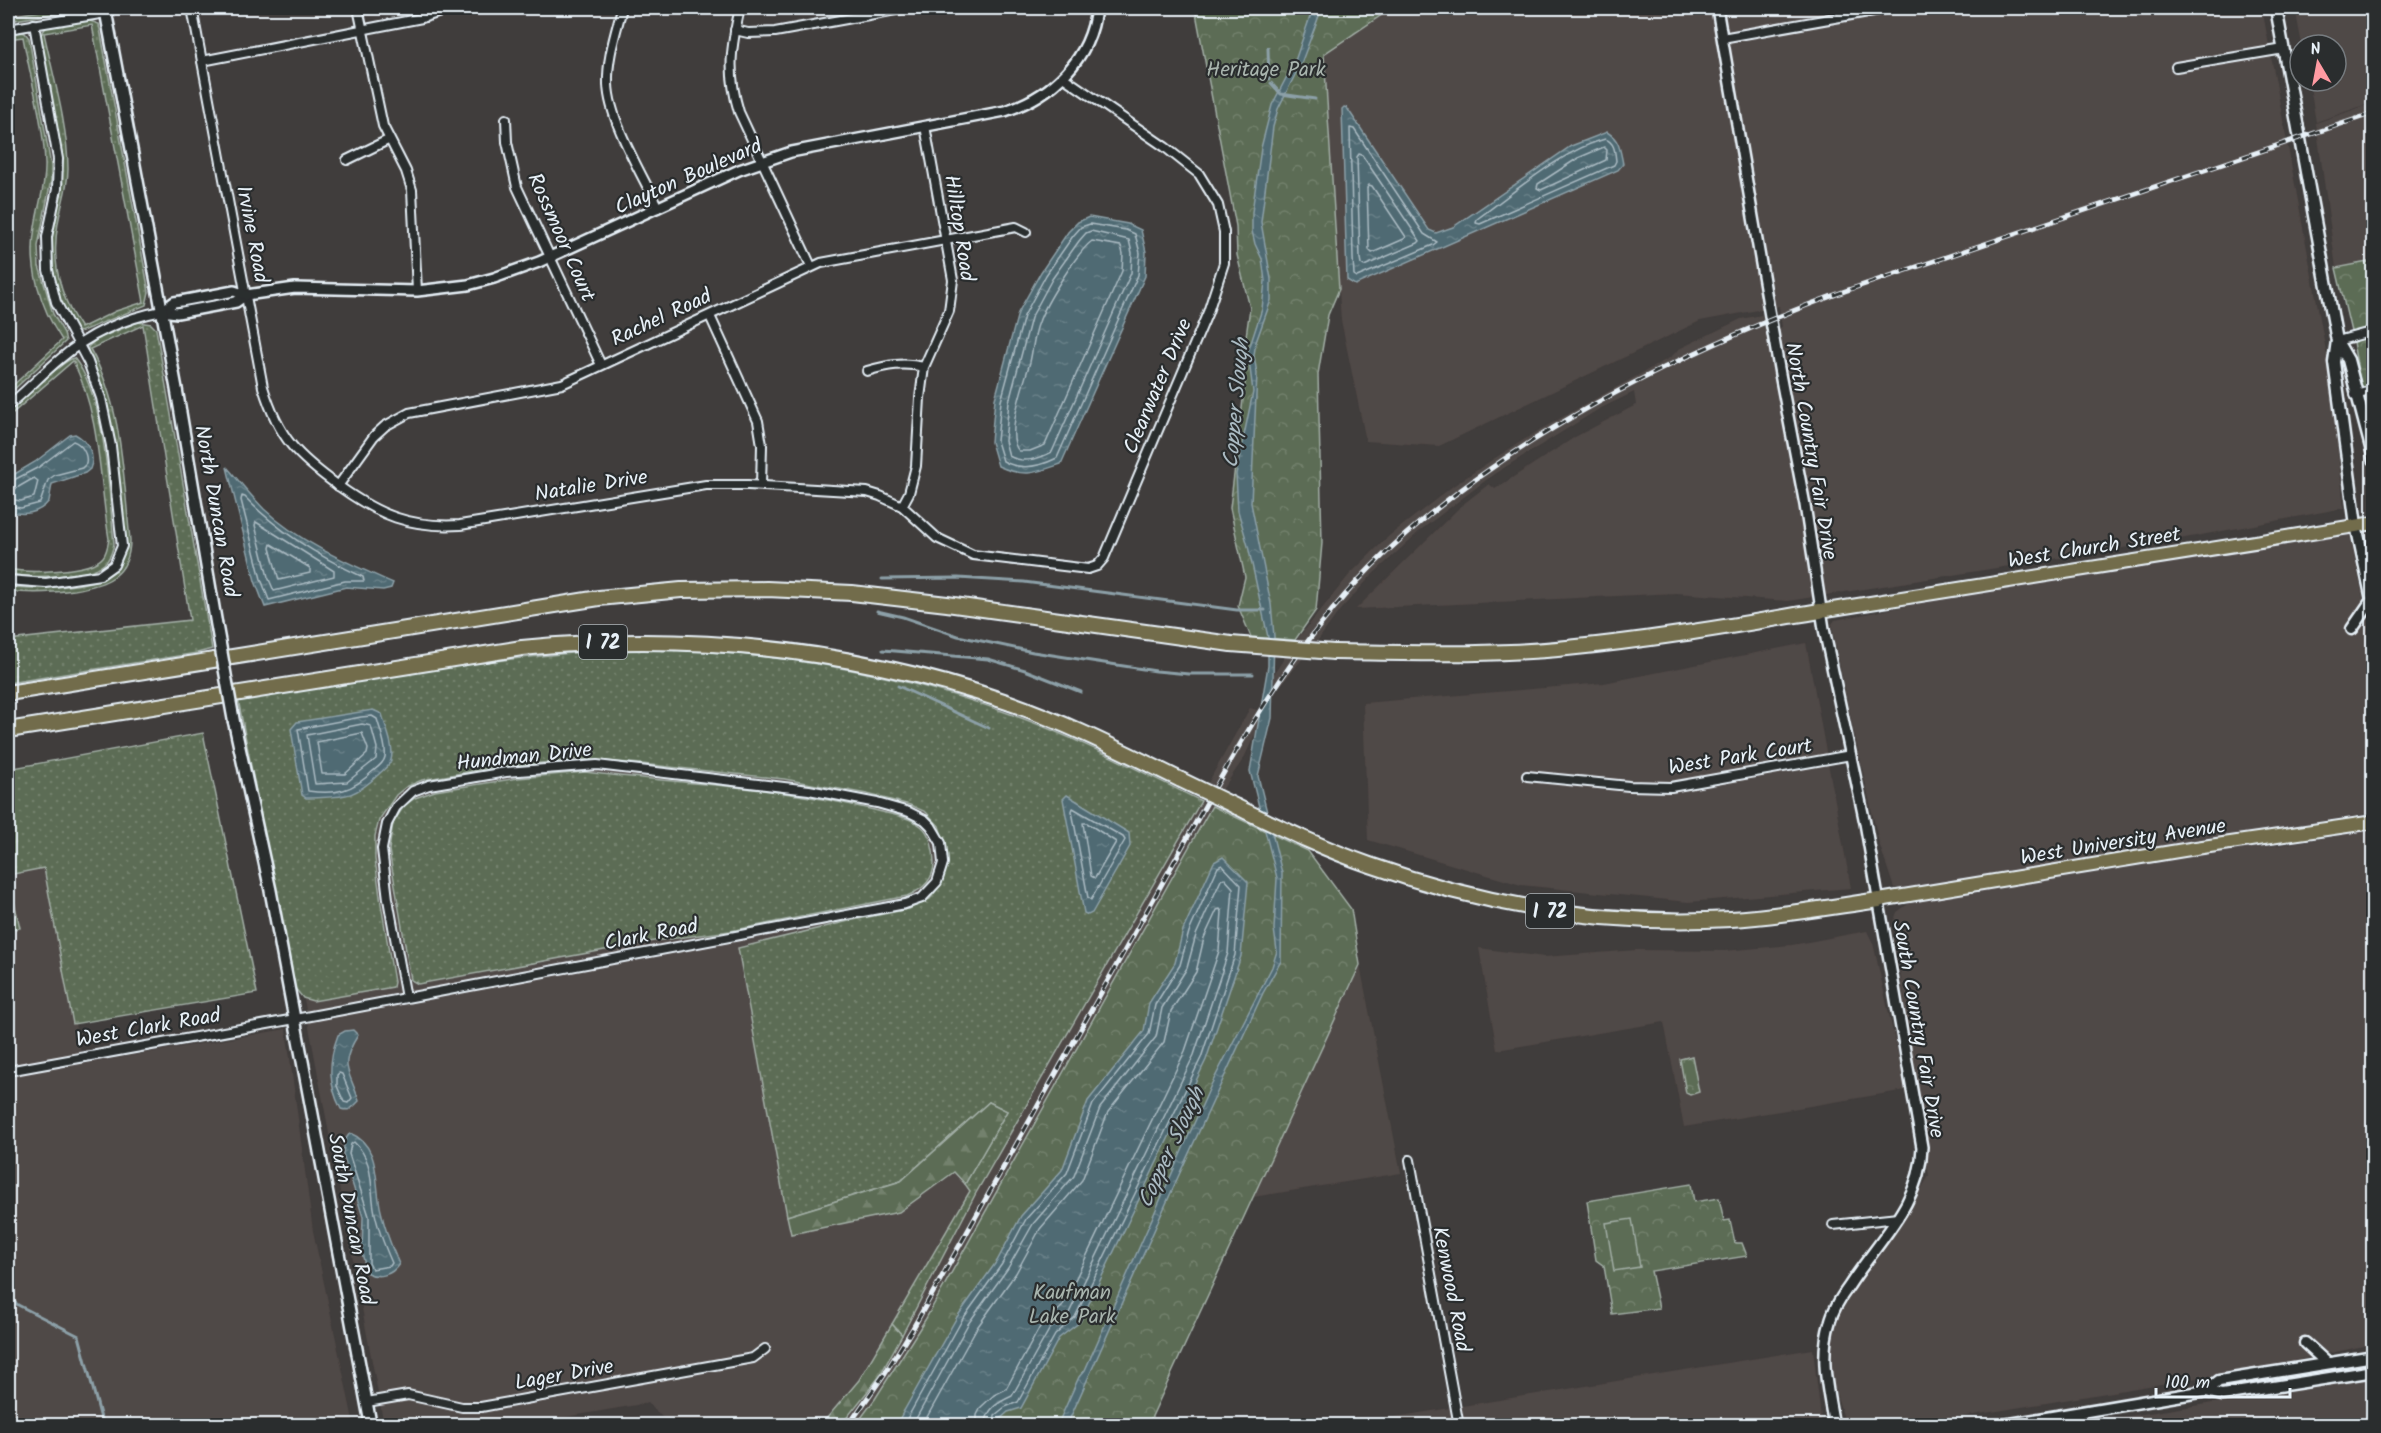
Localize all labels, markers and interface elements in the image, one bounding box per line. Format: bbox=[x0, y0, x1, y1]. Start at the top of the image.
north arrow bbox=[2288, 33, 2348, 93]
text: N bbox=[2309, 37, 2323, 63]
park label: Heritage Park bbox=[1206, 54, 1326, 87]
street label: Clayton Boulevard bbox=[610, 130, 768, 225]
street label: Rossmoor Court bbox=[517, 168, 604, 308]
street label: Hilltop Road bbox=[934, 173, 983, 284]
street label: Irvine Road bbox=[226, 183, 277, 286]
street label: Rachel Road bbox=[606, 280, 718, 356]
street label: Clearwater Drive bbox=[1115, 313, 1202, 460]
water label: Copper Slough bbox=[1214, 335, 1261, 470]
street label: North Country Fair Drive bbox=[1775, 340, 1846, 563]
street label: North Duncan Road bbox=[184, 423, 247, 600]
street label: Natalie Drive bbox=[532, 461, 651, 512]
street label: West Church Street bbox=[2005, 518, 2184, 578]
road number: I 72 bbox=[579, 625, 627, 659]
street label: West Park Court bbox=[1666, 730, 1815, 785]
street label: Hundman Drive bbox=[455, 734, 594, 781]
street label: West University Avenue bbox=[2018, 810, 2229, 875]
road number: I 72 bbox=[1526, 894, 1574, 928]
street label: Clark Road bbox=[602, 910, 702, 961]
street label: South Country Fair Drive bbox=[1882, 918, 1953, 1141]
street label: West Clark Road bbox=[73, 999, 224, 1057]
water label: Copper Slough bbox=[1129, 1080, 1217, 1214]
street label: South Duncan Road bbox=[318, 1131, 383, 1309]
street label: Kenwood Road bbox=[1422, 1224, 1479, 1355]
park label: Kaufman Lake Park bbox=[1028, 1277, 1116, 1334]
street label: Lager Drive bbox=[512, 1350, 617, 1400]
scale bar bbox=[2156, 1361, 2290, 1399]
text: 100 m bbox=[2165, 1369, 2210, 1398]

